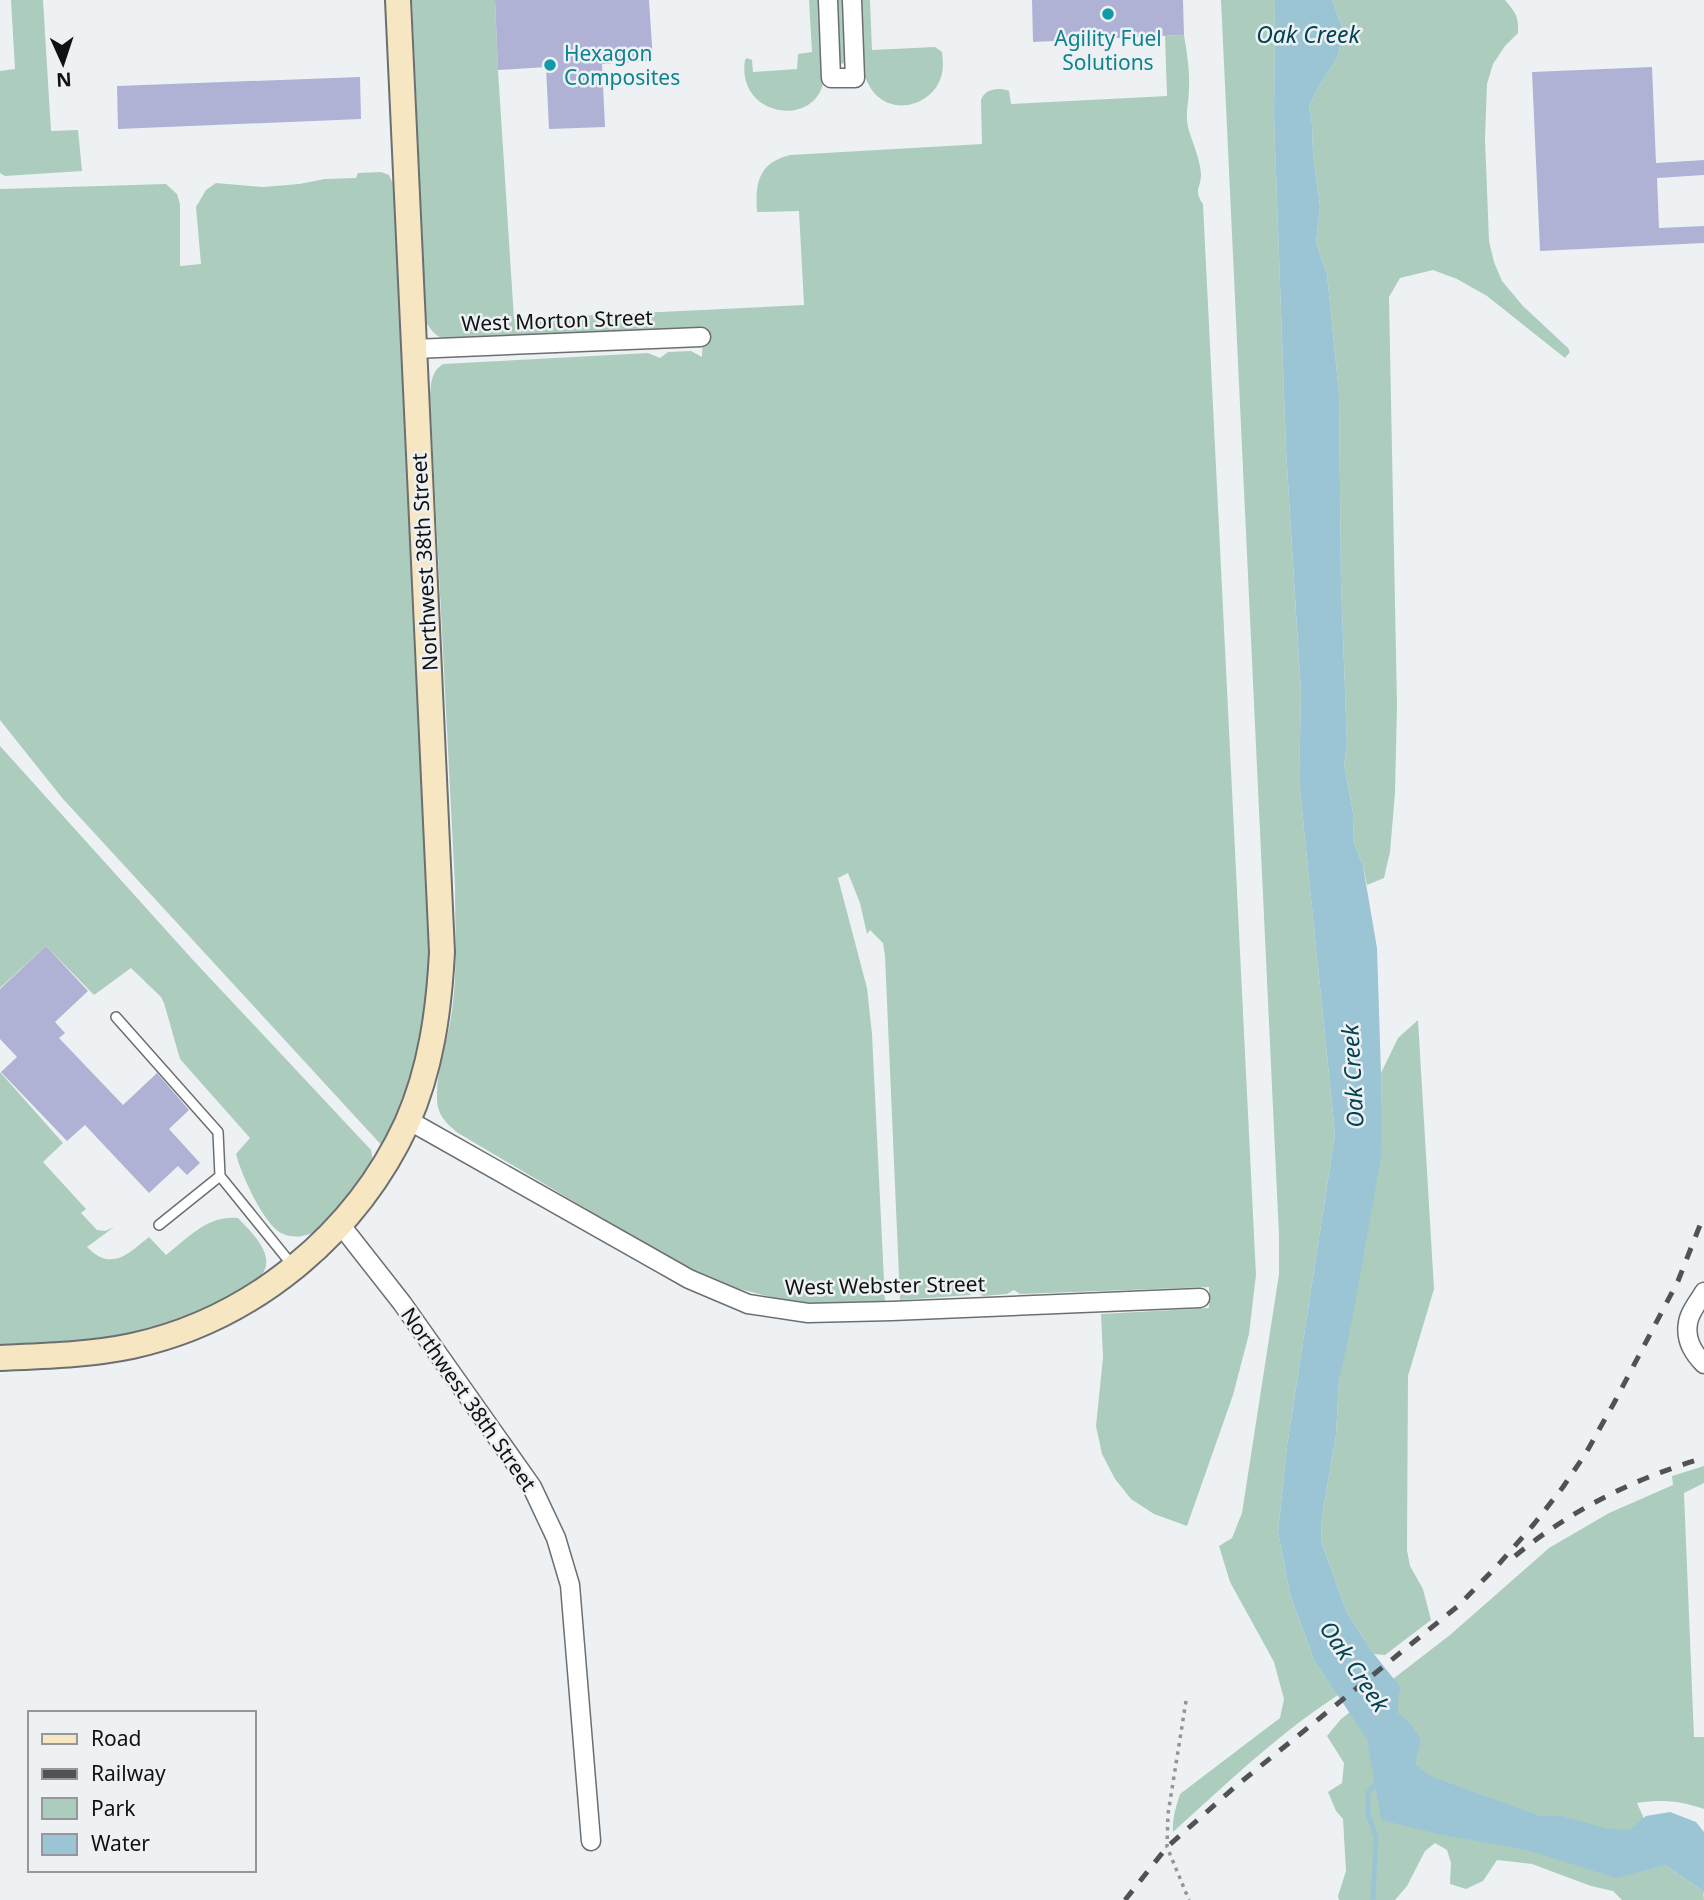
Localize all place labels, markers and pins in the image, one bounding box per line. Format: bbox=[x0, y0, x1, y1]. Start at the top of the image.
marker: Agility Fuel Solutions bbox=[1100, 6, 1116, 22]
place label: Agility Fuel Solutions bbox=[1054, 24, 1162, 76]
place label: Hexagon Composites bbox=[564, 39, 680, 91]
marker: Hexagon Composites bbox=[542, 57, 558, 73]

